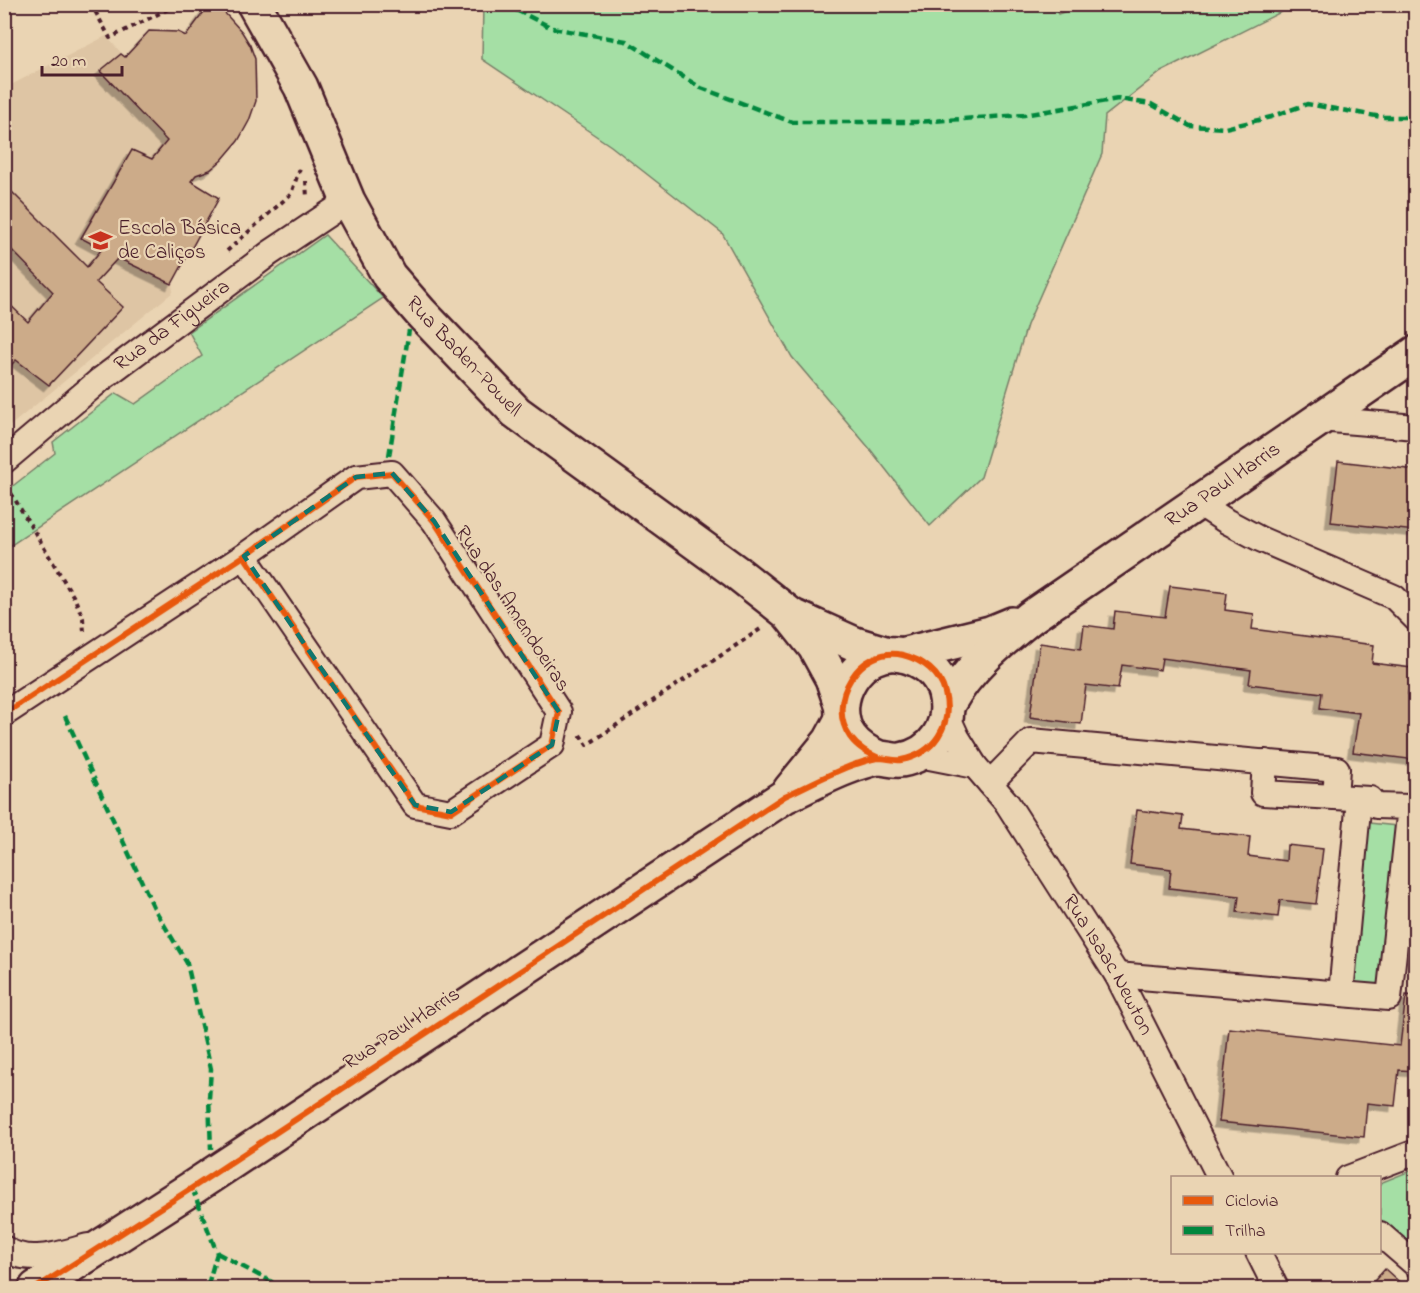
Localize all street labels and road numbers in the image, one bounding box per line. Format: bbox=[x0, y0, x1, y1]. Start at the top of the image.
street label: Rua da Figueira bbox=[108, 272, 237, 379]
street label: Rua Baden-Powell bbox=[398, 290, 527, 425]
street label: Rua Paul Harris bbox=[1159, 435, 1287, 536]
street label: Rua das Amendoeiras bbox=[447, 520, 577, 698]
street label: Rua Isaac Newton bbox=[1054, 889, 1160, 1041]
street label: Rua Paul Harris bbox=[338, 980, 466, 1078]

